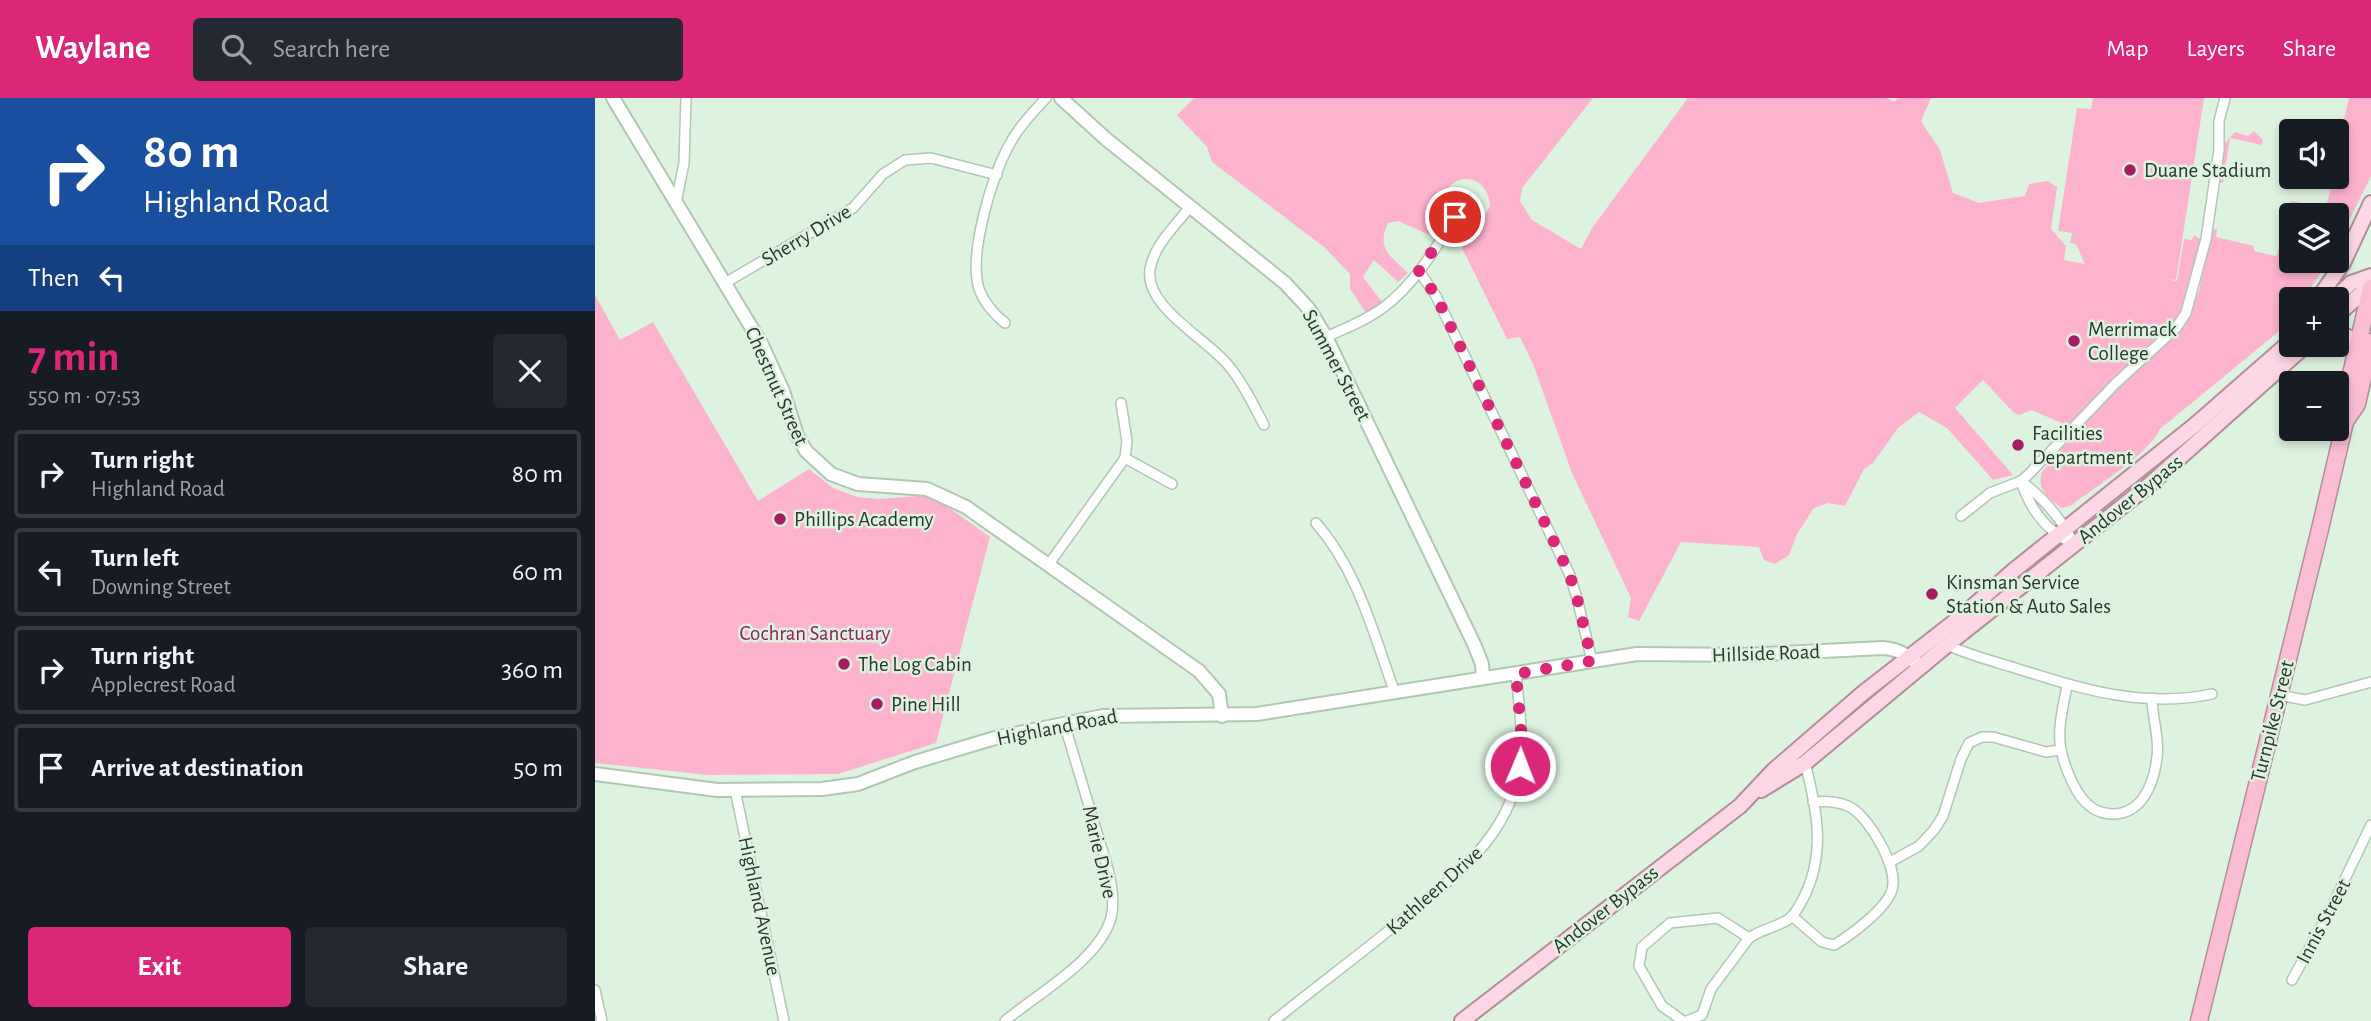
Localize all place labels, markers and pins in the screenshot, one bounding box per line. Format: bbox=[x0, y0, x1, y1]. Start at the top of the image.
place label: Duane Stadium bbox=[2144, 160, 2271, 181]
marker: Duane Stadium bbox=[2122, 162, 2138, 178]
pin bbox=[1425, 187, 1485, 247]
place label: Merrimack College bbox=[2088, 319, 2177, 364]
marker: Merrimack College bbox=[2066, 333, 2082, 349]
place label: Facilities Department bbox=[2032, 423, 2133, 468]
marker: Facilities Department bbox=[2010, 437, 2026, 453]
place label: Phillips Academy bbox=[794, 509, 934, 530]
marker: Phillips Academy bbox=[772, 511, 788, 527]
place label: Kinsman Service Station & Auto Sales bbox=[1946, 572, 2111, 617]
marker: Kinsman Service Station & Auto Sales bbox=[1924, 586, 1940, 602]
place label: The Log Cabin bbox=[858, 654, 972, 675]
marker: The Log Cabin bbox=[836, 656, 852, 672]
place label: Pine Hill bbox=[891, 694, 961, 715]
marker: Pine Hill bbox=[869, 696, 885, 712]

